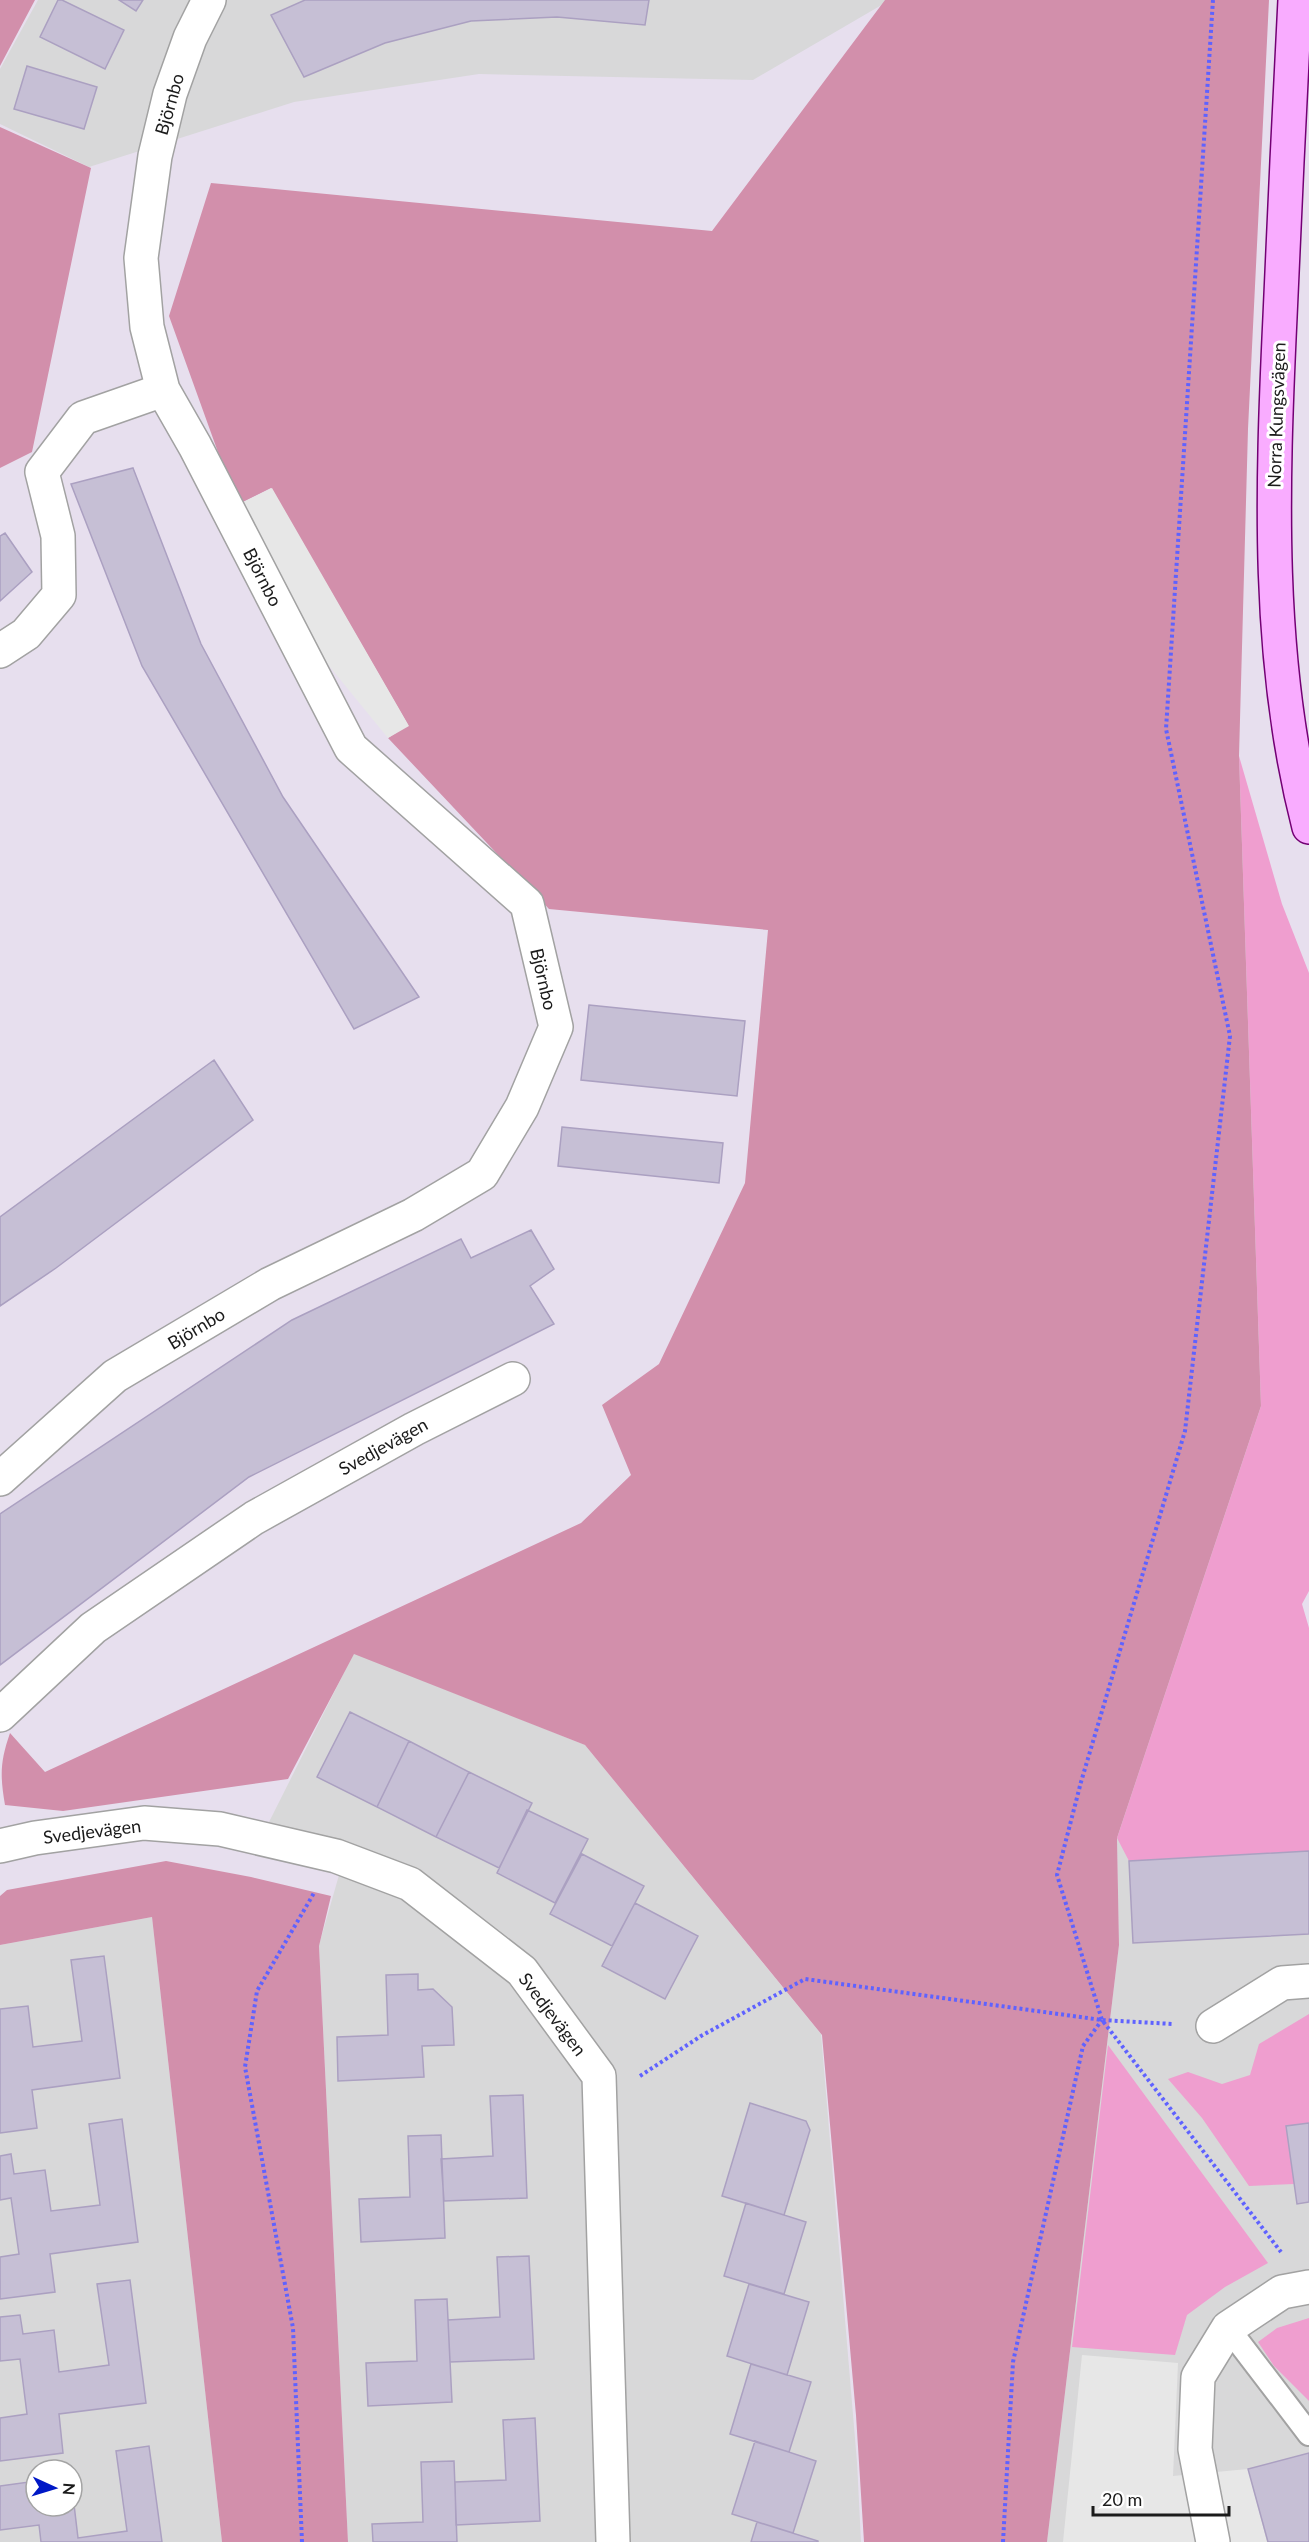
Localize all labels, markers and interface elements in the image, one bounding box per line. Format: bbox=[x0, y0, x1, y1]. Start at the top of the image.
street label: Björnbo bbox=[150, 71, 188, 137]
street label: Norra Kungsvägen bbox=[1262, 342, 1290, 488]
street label: Björnbo bbox=[239, 544, 287, 610]
street label: Björnbo bbox=[526, 946, 562, 1012]
street label: Björnbo bbox=[163, 1302, 229, 1354]
street label: Svedjevägen bbox=[335, 1413, 431, 1479]
street label: Svedjevägen bbox=[42, 1814, 142, 1848]
street label: Svedjevägen bbox=[515, 1968, 591, 2060]
north arrow bbox=[24, 2458, 84, 2518]
scale bar bbox=[1093, 2479, 1230, 2517]
text: N bbox=[60, 2482, 79, 2496]
text: 20 m bbox=[1102, 2488, 1142, 2510]

